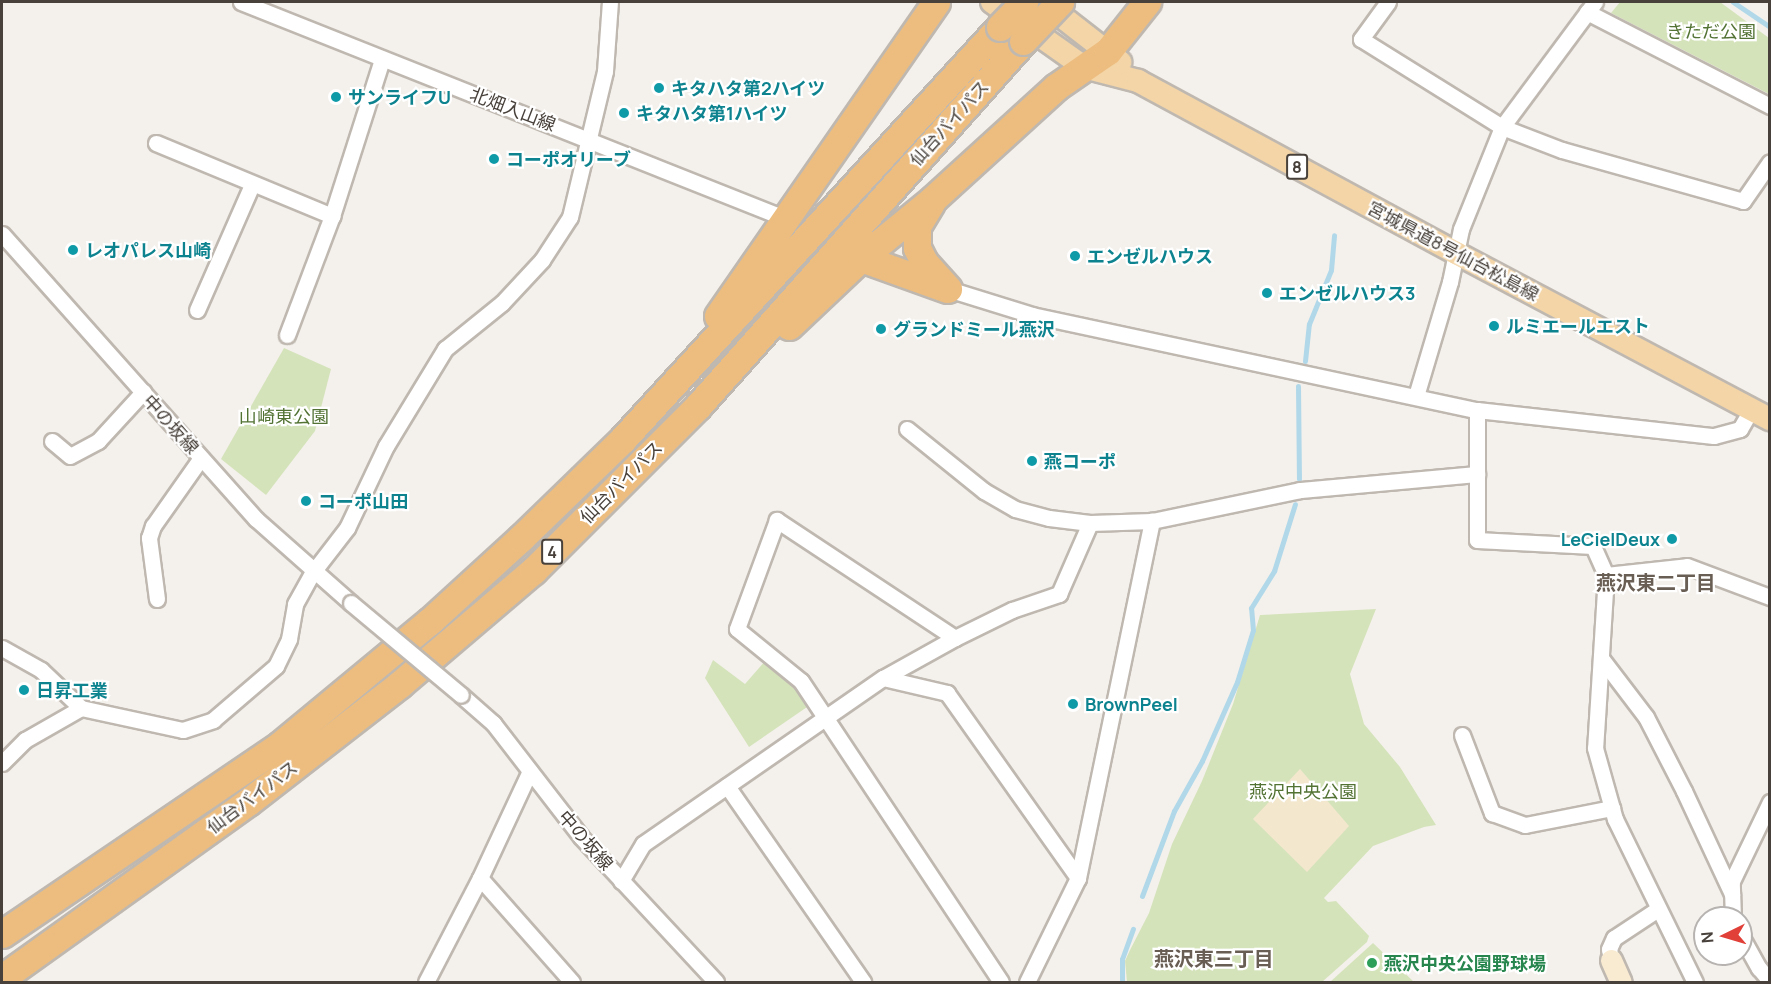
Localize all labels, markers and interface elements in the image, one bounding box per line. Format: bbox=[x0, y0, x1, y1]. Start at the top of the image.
park label: きただ公園 bbox=[1666, 20, 1756, 42]
street label: 仙台バイパス bbox=[905, 76, 993, 170]
place label: キタハタ第2ハイツ bbox=[671, 77, 826, 99]
marker: キタハタ第2ハイツ bbox=[652, 81, 666, 95]
street label: 北畑入山線 bbox=[467, 83, 559, 135]
place label: サンライフU bbox=[348, 86, 451, 108]
marker: サンライフU bbox=[329, 90, 343, 104]
place label: キタハタ第1ハイツ bbox=[636, 102, 788, 124]
marker: キタハタ第1ハイツ bbox=[617, 106, 631, 120]
place label: コーポオリーブ bbox=[506, 148, 632, 170]
marker: コーポオリーブ bbox=[487, 152, 501, 166]
road number: 8 bbox=[1285, 154, 1309, 180]
street label: 宮城県道8号仙台松島線 bbox=[1364, 197, 1542, 305]
place label: レオパレス山崎 bbox=[85, 239, 211, 261]
marker: レオパレス山崎 bbox=[66, 243, 80, 257]
place label: エンゼルハウス bbox=[1087, 245, 1213, 267]
marker: エンゼルハウス bbox=[1068, 249, 1082, 263]
place label: エンゼルハウス3 bbox=[1279, 282, 1415, 304]
marker: エンゼルハウス3 bbox=[1260, 286, 1274, 300]
place label: ルミエールエスト bbox=[1506, 315, 1650, 337]
place label: グランドミール燕沢 bbox=[893, 318, 1055, 340]
marker: ルミエールエスト bbox=[1487, 319, 1501, 333]
marker: グランドミール燕沢 bbox=[874, 322, 888, 336]
street label: 中の坂線 bbox=[139, 390, 203, 458]
park label: 山崎東公園 bbox=[239, 405, 329, 427]
street label: 仙台バイパス bbox=[575, 436, 667, 528]
place label: 燕コーポ bbox=[1044, 450, 1116, 472]
marker: 燕コーポ bbox=[1025, 454, 1039, 468]
place label: コーポ山田 bbox=[318, 490, 408, 512]
marker: コーポ山田 bbox=[299, 494, 313, 508]
place label: LeCielDeux bbox=[1561, 528, 1660, 550]
marker: LeCielDeux bbox=[1665, 532, 1679, 546]
road number: 4 bbox=[540, 539, 564, 565]
district label: 燕沢東二丁目 bbox=[1596, 570, 1716, 594]
place label: 日昇工業 bbox=[36, 679, 108, 701]
marker: 日昇工業 bbox=[17, 683, 31, 697]
place label: BrownPeel bbox=[1085, 693, 1178, 715]
marker: BrownPeel bbox=[1066, 697, 1080, 711]
street label: 仙台バイパス bbox=[202, 756, 302, 838]
park label: 燕沢中央公園 bbox=[1249, 780, 1357, 802]
street label: 中の坂線 bbox=[554, 806, 618, 874]
north arrow bbox=[1693, 906, 1753, 966]
text: N bbox=[1696, 931, 1719, 944]
district label: 燕沢東三丁目 bbox=[1154, 946, 1274, 970]
place label: 燕沢中央公園野球場 bbox=[1384, 952, 1546, 974]
marker: 燕沢中央公園野球場 bbox=[1365, 956, 1379, 970]

